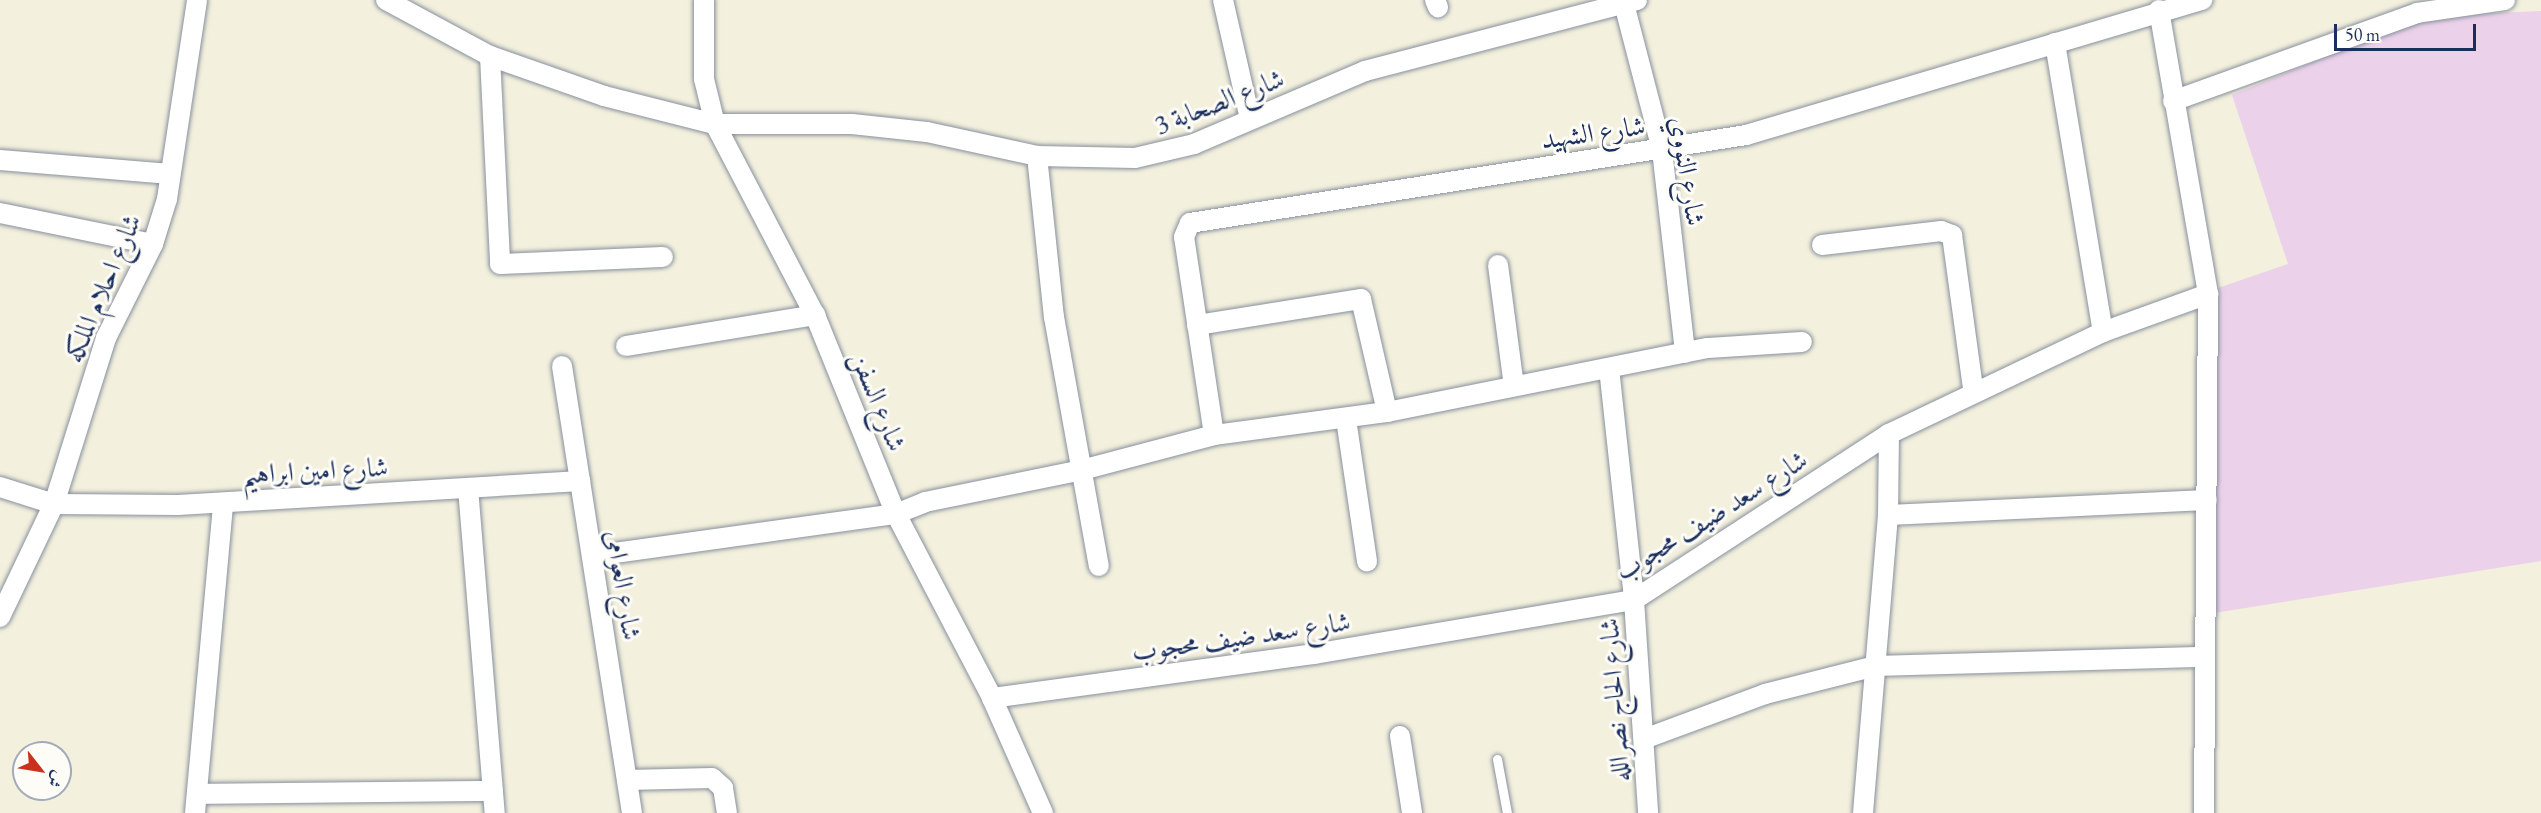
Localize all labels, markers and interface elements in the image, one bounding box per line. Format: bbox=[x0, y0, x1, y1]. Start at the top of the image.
scale bar bbox=[2337, 12, 2480, 50]
text: 50 m bbox=[2345, 23, 2380, 46]
street label: شارع الصحابة 3 bbox=[1149, 61, 1289, 141]
street label: شارع الشهيد bbox=[1539, 109, 1647, 155]
street label: شارع النووي bbox=[1663, 114, 1713, 228]
street label: شارع احلام الملكه bbox=[56, 209, 148, 367]
street label: شارع السفن bbox=[844, 346, 914, 456]
street label: شارع سعد ضيف محجوب bbox=[1609, 443, 1813, 587]
street label: شارع امين ابراهيم bbox=[241, 450, 389, 490]
street label: شارع العوامى bbox=[599, 528, 649, 642]
street label: شارع سعد ضيف محجوب bbox=[1129, 605, 1353, 667]
street label: شارع الحاج نصرالله bbox=[1592, 617, 1636, 783]
north arrow bbox=[12, 741, 72, 801]
text: ش bbox=[43, 767, 69, 792]

